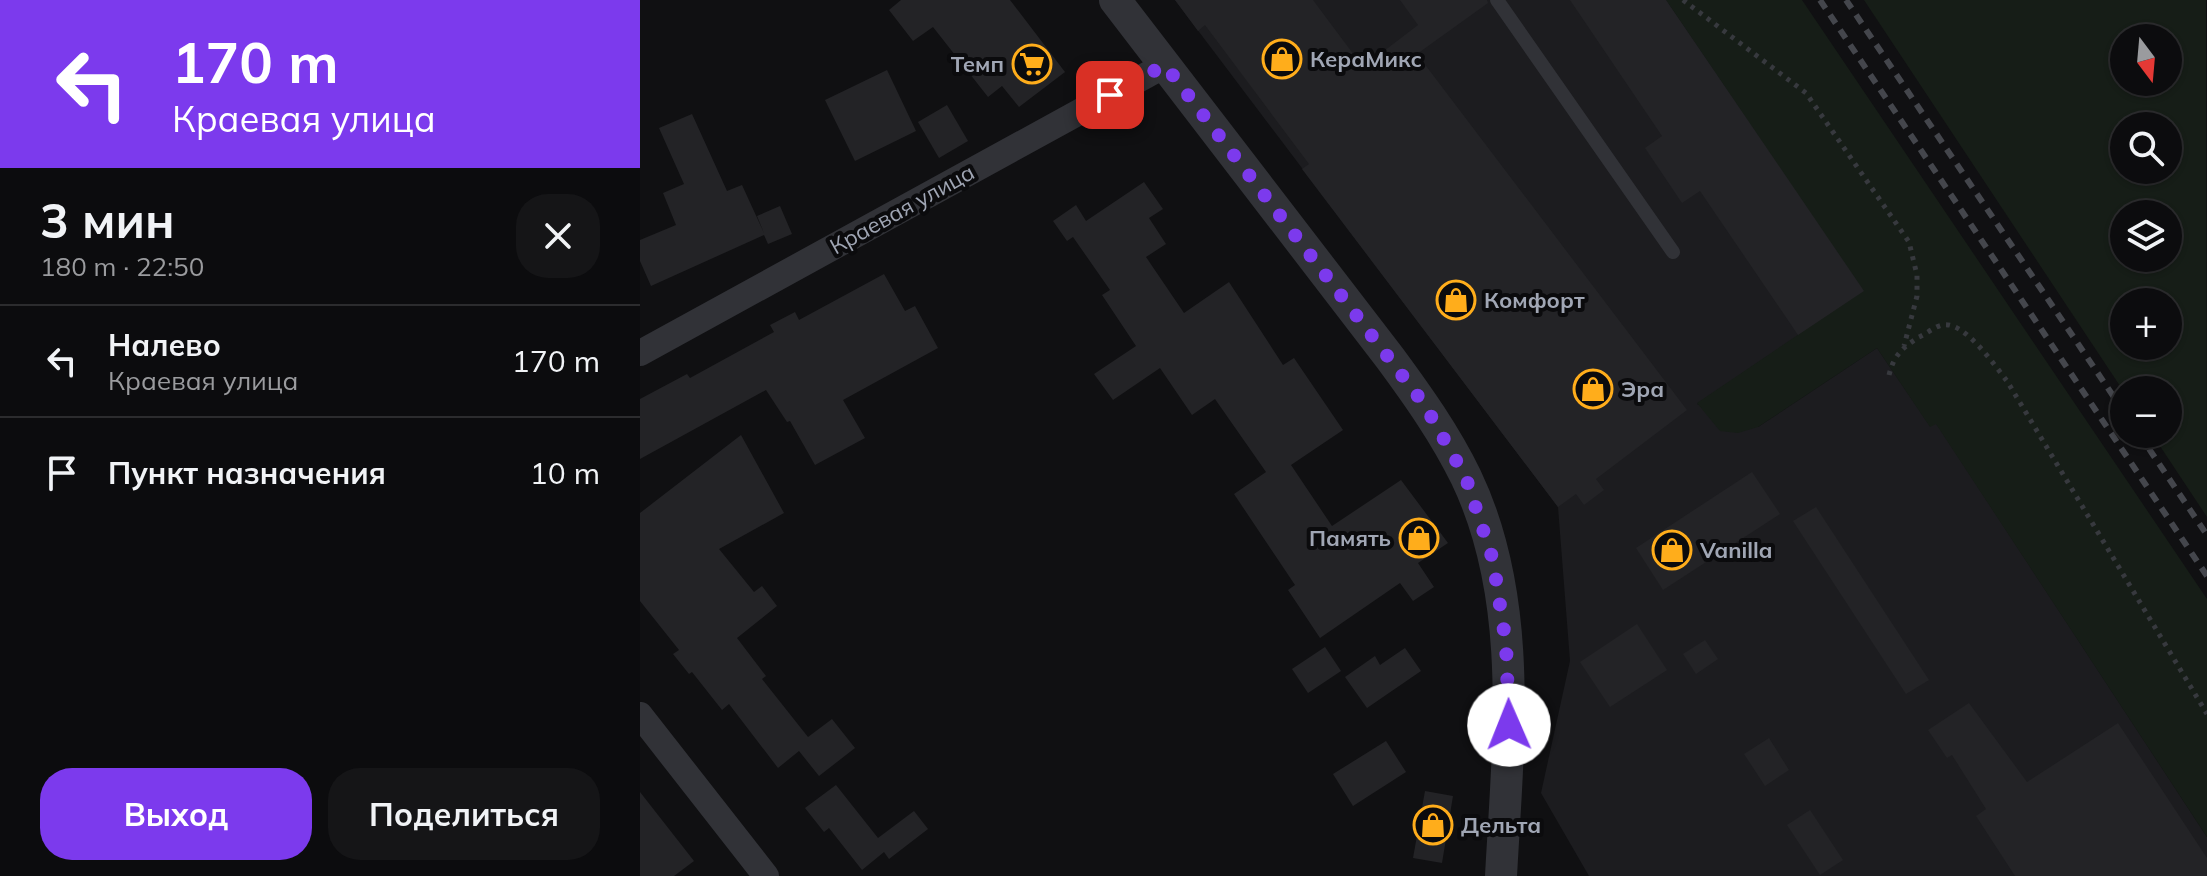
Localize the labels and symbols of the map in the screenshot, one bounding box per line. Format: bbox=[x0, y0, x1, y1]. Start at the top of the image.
north arrow bbox=[2110, 24, 2182, 96]
shop icon: КераМикс bbox=[1261, 38, 1303, 80]
supermarket icon: Темп bbox=[1011, 43, 1053, 85]
place label: КераМикс bbox=[1310, 45, 1422, 73]
place label: Темп bbox=[951, 50, 1004, 78]
pin bbox=[1076, 61, 1144, 129]
street label: Краевая улица bbox=[825, 158, 979, 260]
shop icon: Комфорт bbox=[1435, 279, 1477, 321]
place label: Комфорт bbox=[1484, 286, 1585, 314]
shop icon: Эра bbox=[1572, 368, 1614, 410]
place label: Эра bbox=[1621, 375, 1664, 403]
shop icon: Память bbox=[1398, 517, 1440, 559]
place label: Память bbox=[1309, 524, 1391, 552]
shop icon: Vanilla bbox=[1651, 529, 1693, 571]
place label: Vanilla bbox=[1699, 536, 1772, 564]
position arrow bbox=[1467, 683, 1551, 767]
shop icon: Дельта bbox=[1412, 804, 1454, 846]
place label: Дельта bbox=[1461, 811, 1541, 839]

